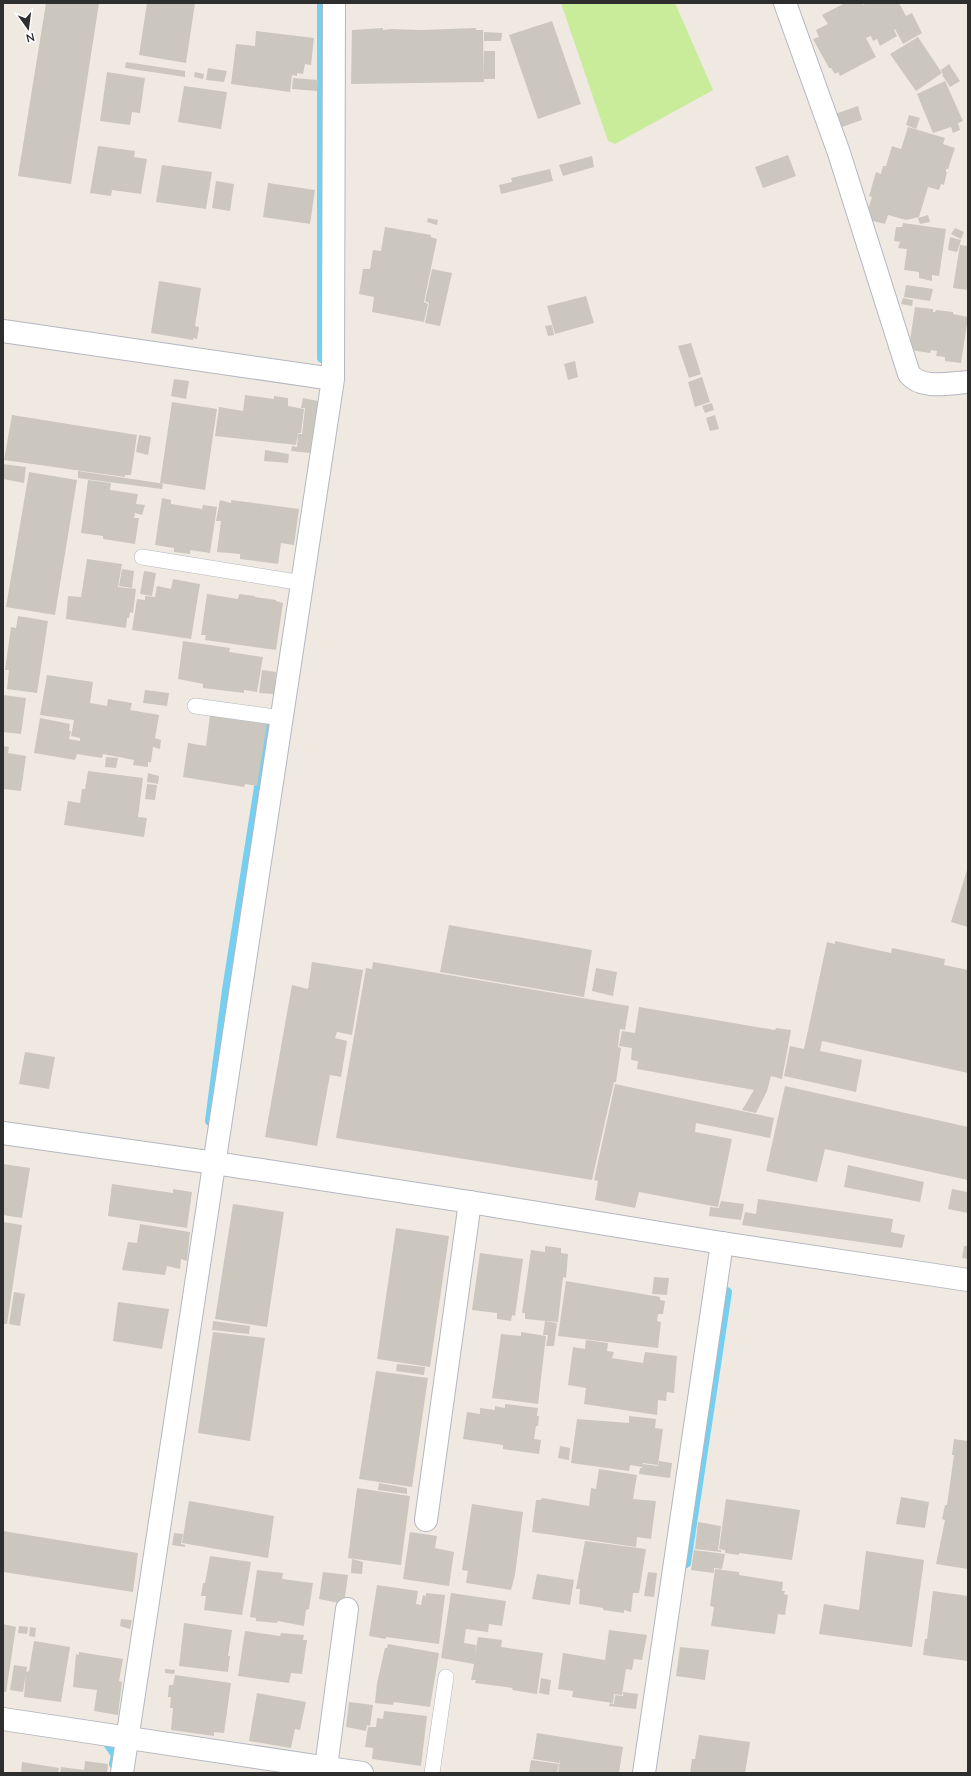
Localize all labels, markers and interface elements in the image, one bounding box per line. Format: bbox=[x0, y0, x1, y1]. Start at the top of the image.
north arrow bbox=[8, 8, 48, 48]
text: N bbox=[25, 31, 36, 46]

